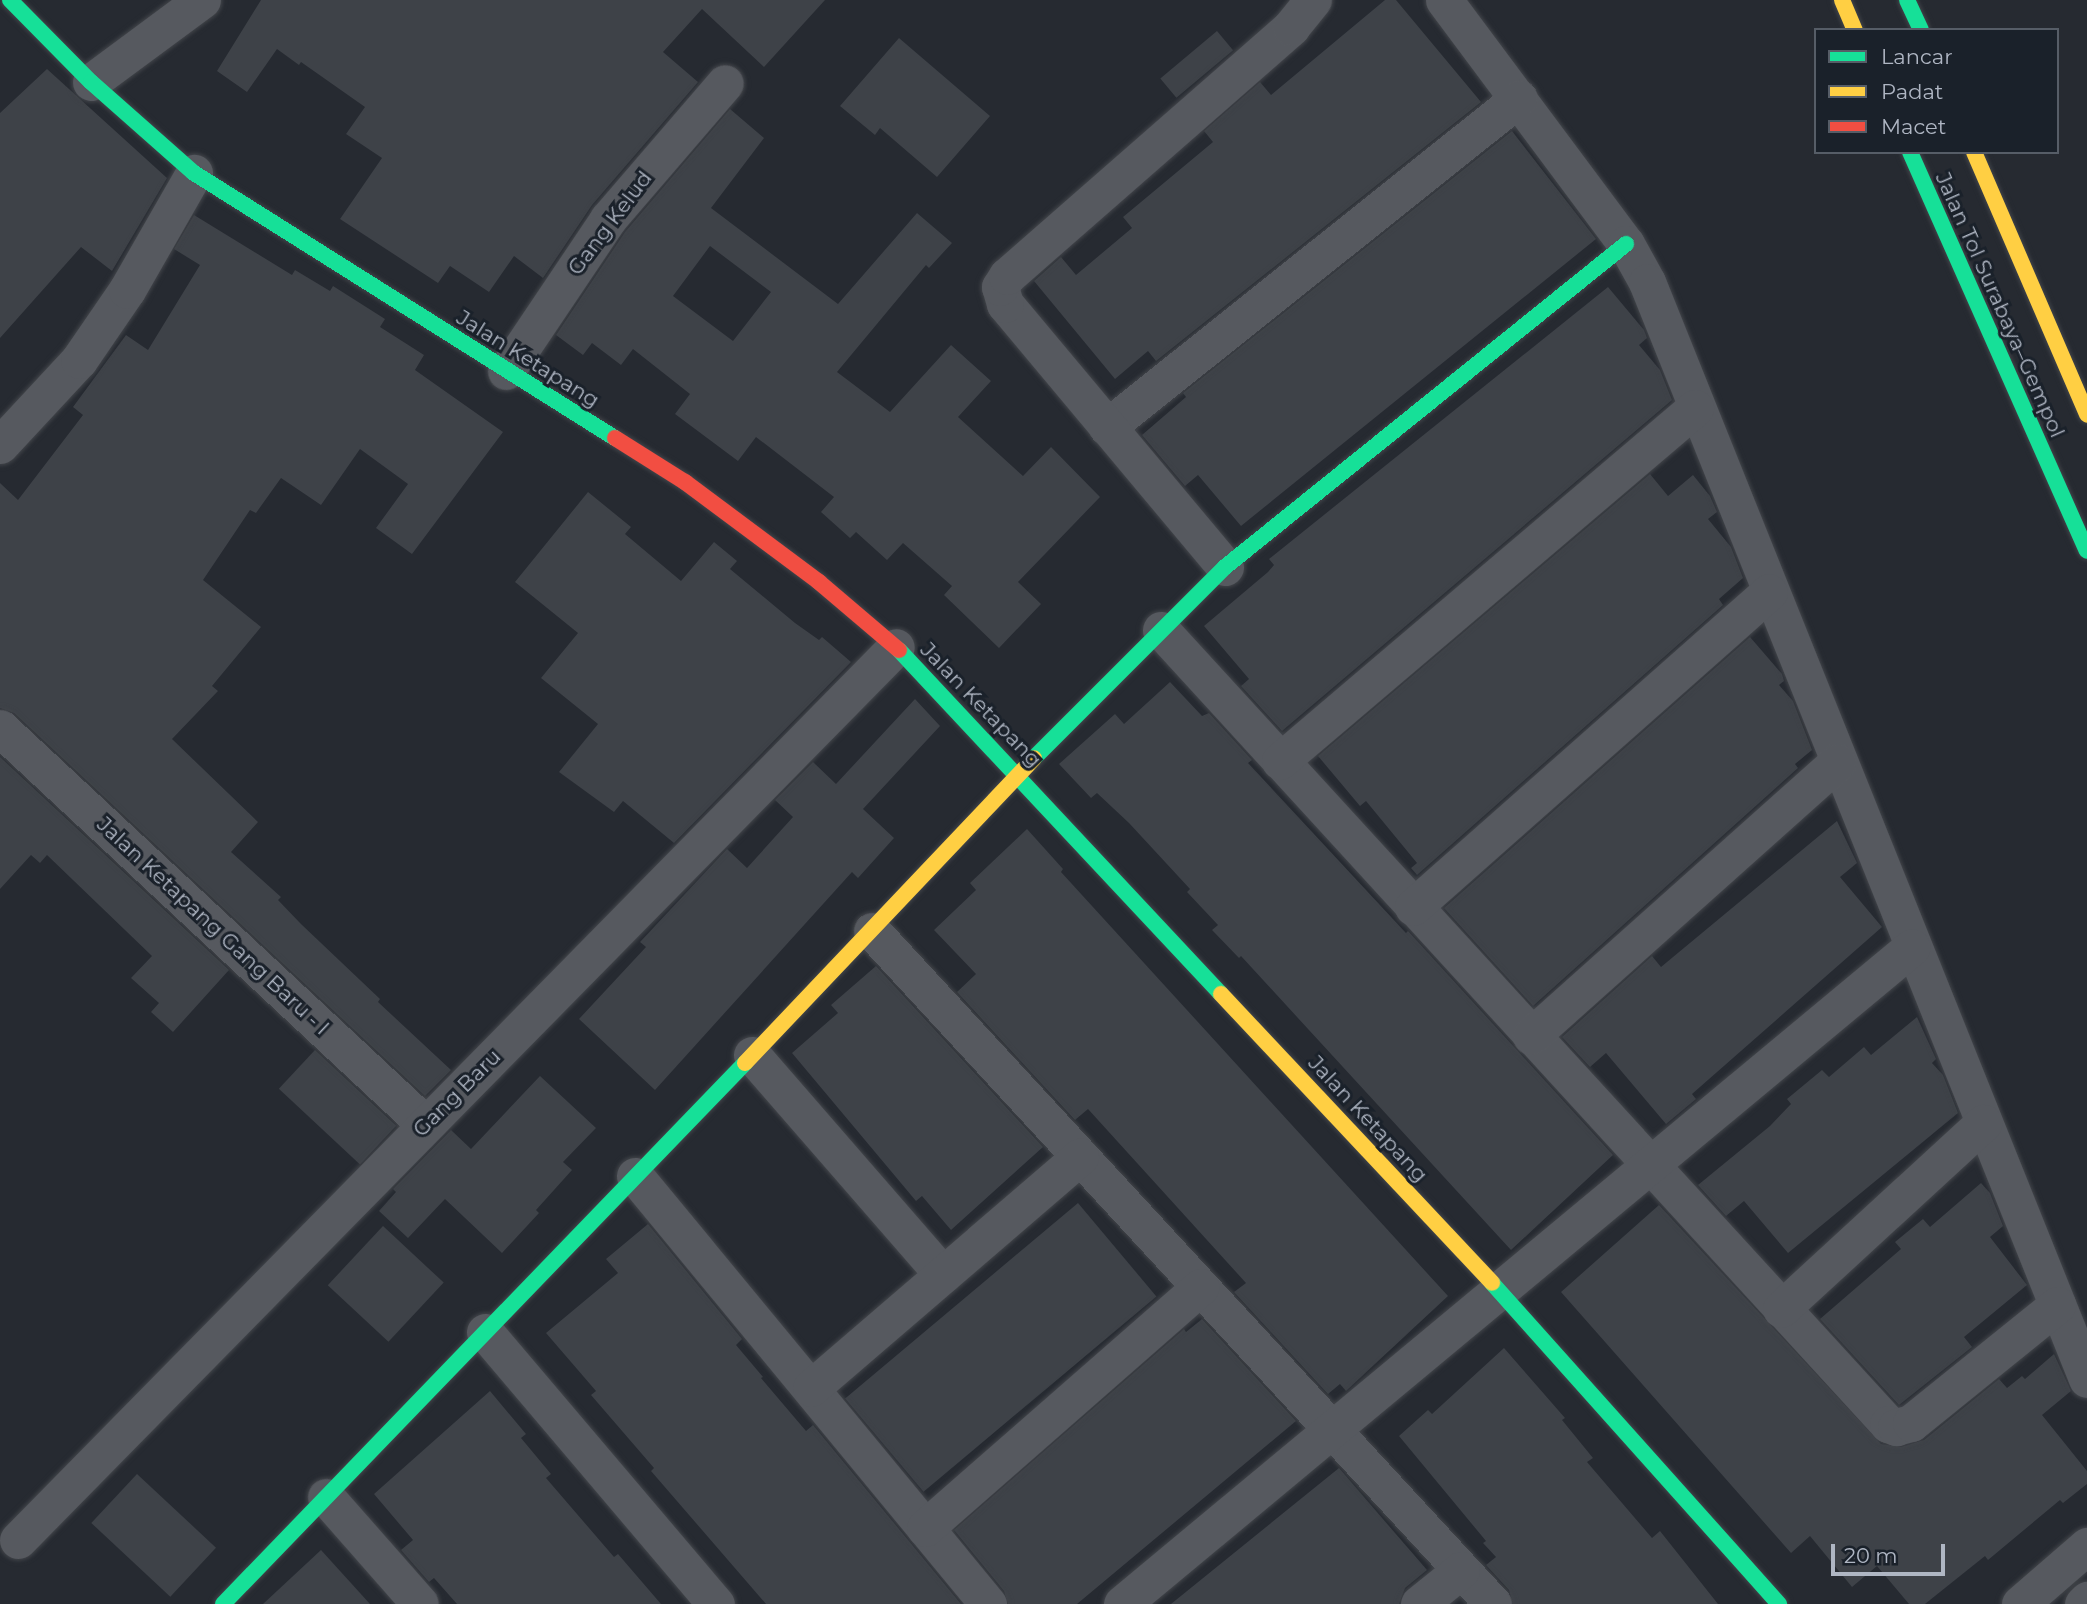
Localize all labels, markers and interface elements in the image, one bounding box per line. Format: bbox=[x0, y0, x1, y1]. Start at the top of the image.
legend bbox=[1814, 28, 2059, 154]
text: Lancar bbox=[1881, 44, 1953, 69]
text: Padat bbox=[1881, 79, 1943, 104]
text: Macet bbox=[1881, 114, 1946, 139]
street label: Gang Kelud bbox=[563, 166, 657, 280]
street label: Jalan Tol Surabaya–Gempol bbox=[1930, 169, 2070, 441]
street label: Jalan Ketapang bbox=[452, 305, 604, 413]
street label: Jalan Ketapang bbox=[915, 637, 1047, 773]
street label: Jalan Ketapang Gang Baru - I bbox=[92, 812, 334, 1040]
street label: Gang Baru bbox=[408, 1044, 506, 1142]
street label: Jalan Ketapang bbox=[1303, 1051, 1433, 1187]
scale bar bbox=[1835, 1530, 1949, 1574]
text: 20 m bbox=[1844, 1543, 1898, 1568]

